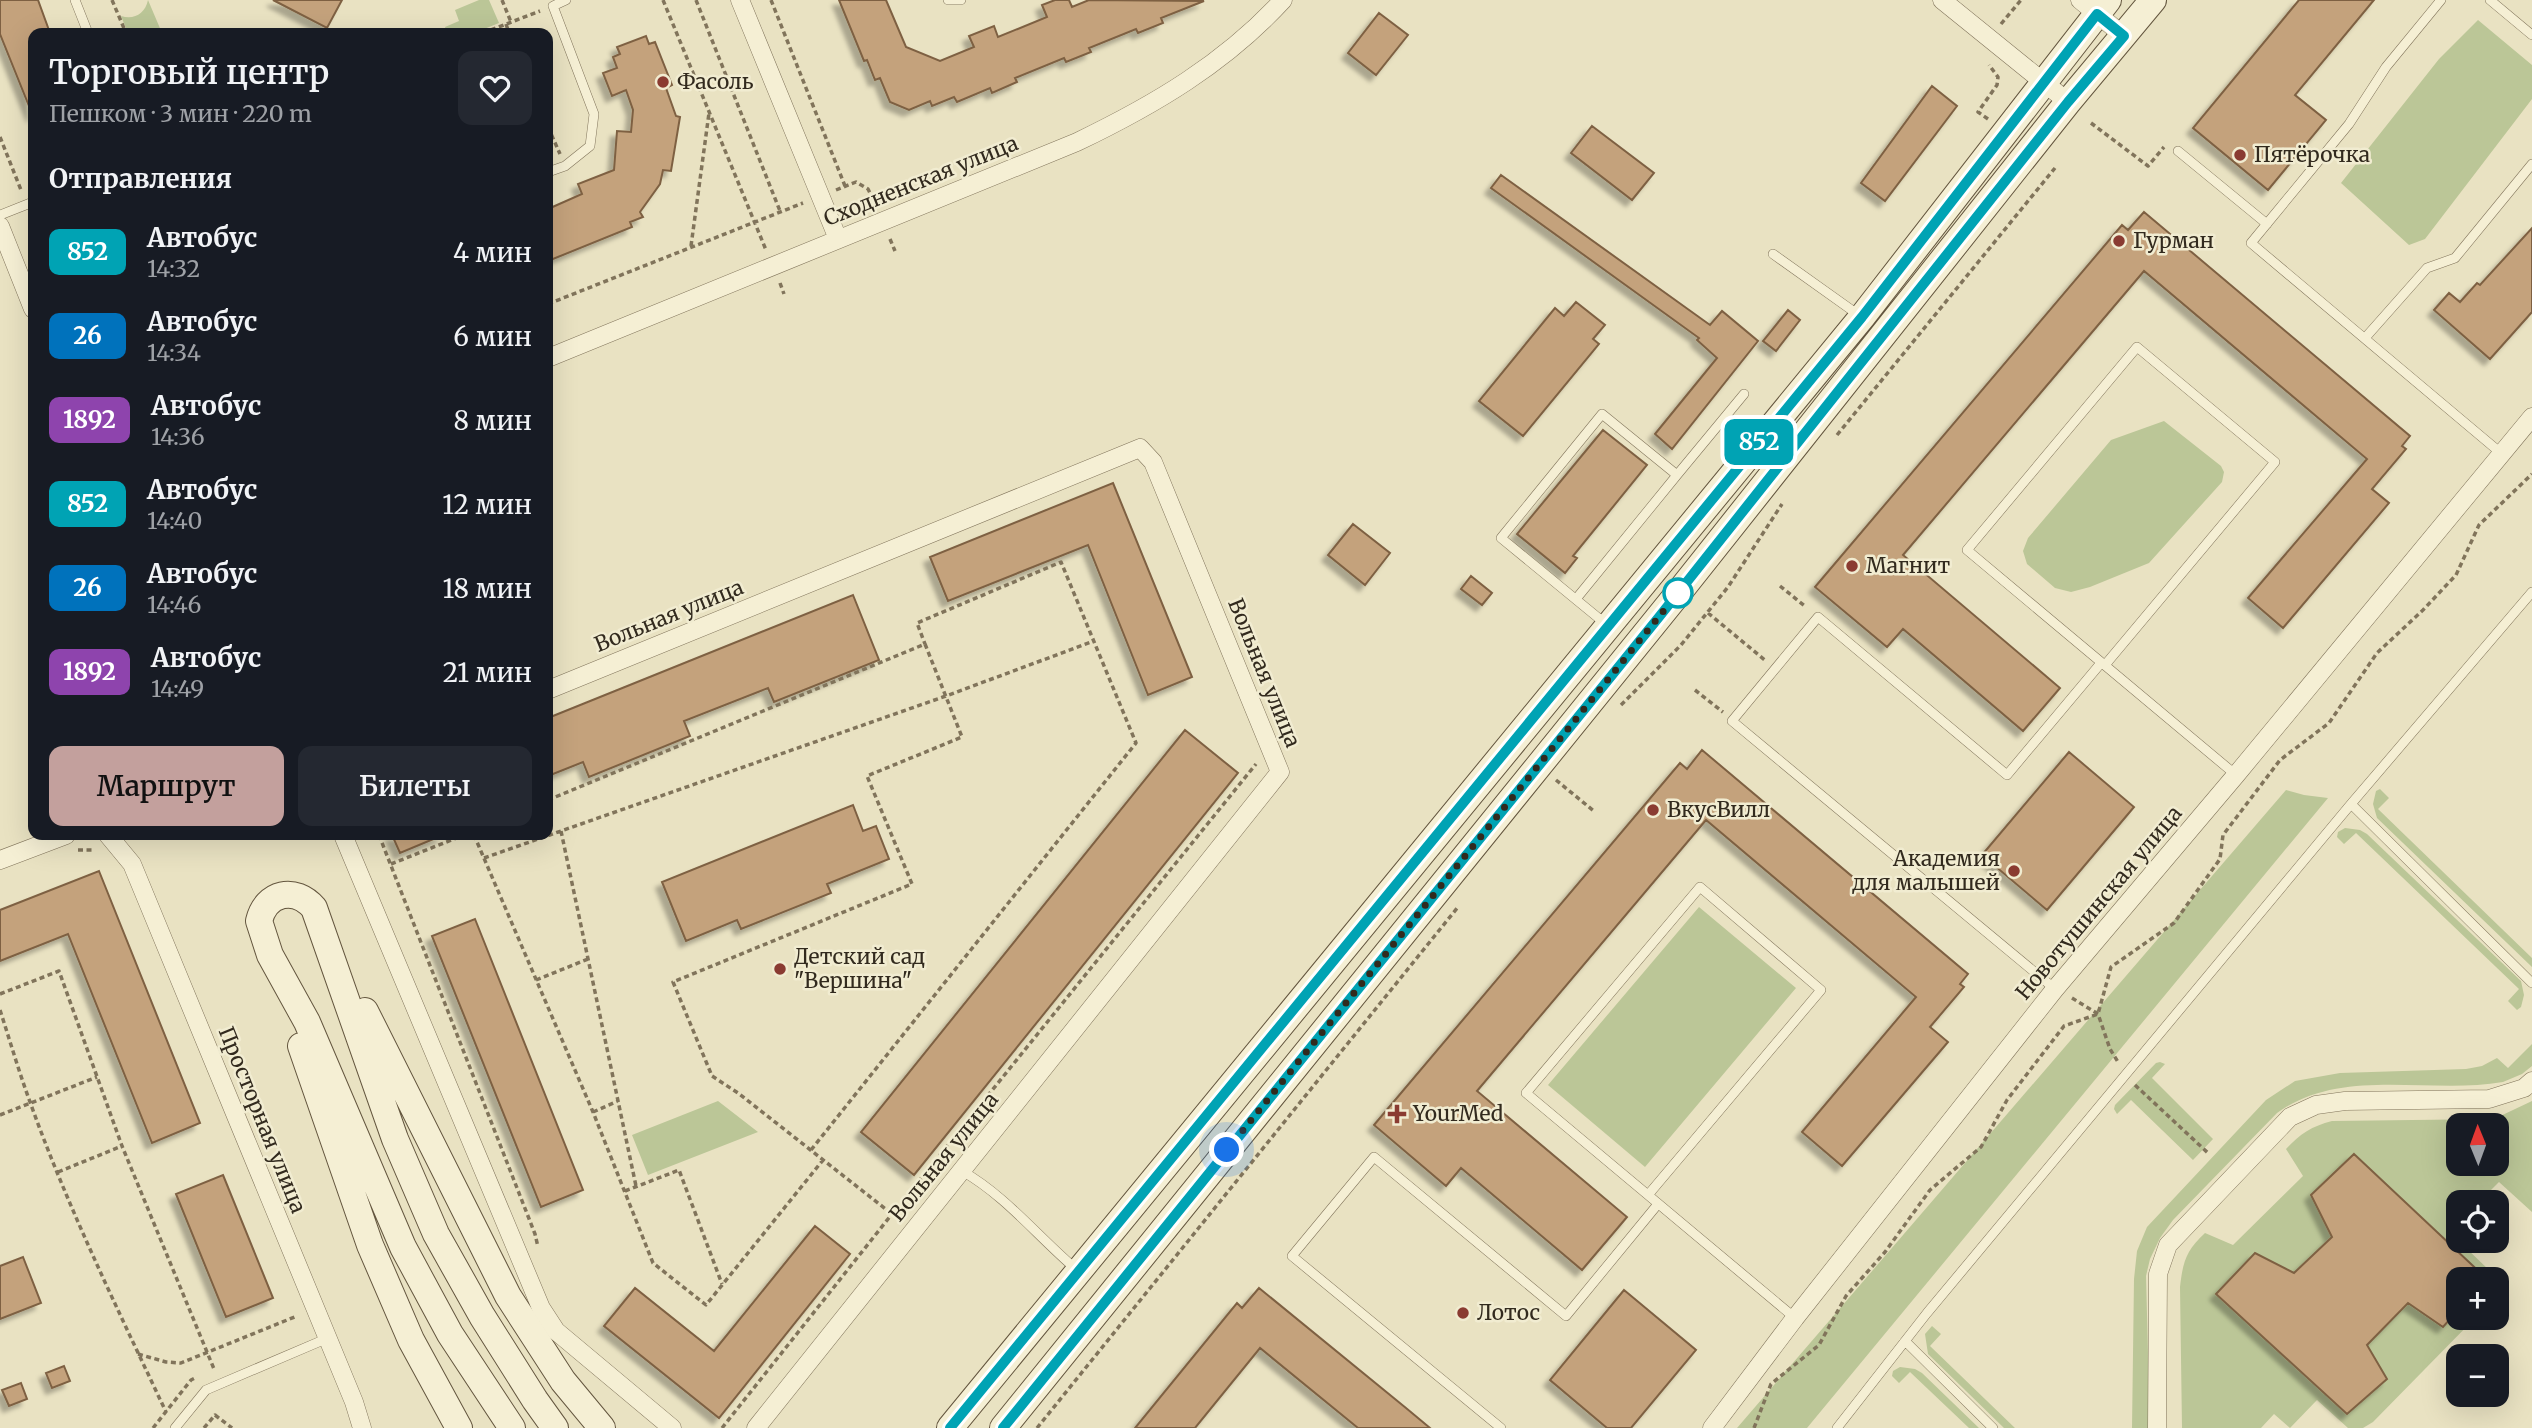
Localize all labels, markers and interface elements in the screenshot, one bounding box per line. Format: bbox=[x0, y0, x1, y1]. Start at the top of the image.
button: heart bbox=[458, 51, 532, 125]
text: Торговый центр bbox=[49, 52, 329, 93]
place label: Фасоль bbox=[677, 68, 754, 95]
marker: Фасоль bbox=[655, 74, 671, 90]
text: Пешком · 3 мин · 220 m bbox=[49, 99, 312, 128]
street label: Сходненская улица bbox=[820, 129, 1022, 232]
place label: Пятёрочка bbox=[2254, 141, 2370, 168]
marker: Пятёрочка bbox=[2232, 147, 2248, 163]
text: Отправления bbox=[49, 162, 232, 195]
text: Автобус bbox=[147, 221, 257, 254]
place label: Гурман bbox=[2133, 227, 2214, 254]
marker: Гурман bbox=[2111, 233, 2127, 249]
text: 852 bbox=[67, 236, 108, 267]
text: 4 мин bbox=[453, 236, 532, 269]
text: 14:32 bbox=[147, 254, 200, 283]
text: Автобус bbox=[147, 305, 257, 338]
text: 26 bbox=[73, 320, 102, 351]
text: 6 мин bbox=[453, 320, 532, 353]
text: 14:34 bbox=[147, 338, 201, 367]
text: Автобус bbox=[151, 389, 261, 422]
text: 1892 bbox=[63, 404, 116, 435]
text: 8 мин bbox=[454, 404, 532, 437]
line badge: 852 bbox=[1719, 419, 1799, 465]
text: 14:36 bbox=[151, 422, 205, 451]
text: 852 bbox=[1738, 426, 1780, 457]
text: Автобус bbox=[147, 473, 257, 506]
text: 852 bbox=[67, 488, 108, 519]
text: 12 мин bbox=[442, 488, 532, 521]
text: 14:40 bbox=[147, 506, 202, 535]
place label: Магнит bbox=[1866, 552, 1951, 579]
text: Автобус bbox=[147, 557, 257, 590]
marker: Магнит bbox=[1844, 558, 1860, 574]
text: 26 bbox=[73, 572, 102, 603]
text: 18 мин bbox=[443, 572, 532, 605]
street label: Вольная улица bbox=[590, 573, 747, 658]
unlabelled marker bbox=[1663, 578, 1693, 608]
text: 14:46 bbox=[147, 590, 202, 619]
street label: Вольная улица bbox=[1222, 594, 1307, 751]
text: Автобус bbox=[151, 641, 261, 674]
text: 1892 bbox=[63, 656, 116, 687]
text: 21 мин bbox=[443, 656, 532, 689]
text: 14:49 bbox=[151, 674, 204, 703]
button: Маршрут bbox=[49, 746, 284, 826]
button: Билеты bbox=[298, 746, 532, 826]
place label: ВкусВилл bbox=[1667, 796, 1770, 823]
street label: Новотушинская улица bbox=[2010, 800, 2188, 1005]
marker: ВкусВилл bbox=[1645, 802, 1661, 818]
place label: Академия для малышей bbox=[1851, 845, 2000, 896]
marker: Академия для малышей bbox=[2006, 863, 2022, 879]
place label: Детский сад "Вершина" bbox=[794, 943, 925, 994]
marker: Детский сад "Вершина" bbox=[772, 961, 788, 977]
street label: Просторная улица bbox=[213, 1023, 312, 1217]
street label: Вольная улица bbox=[883, 1087, 1004, 1227]
place label: YourMed bbox=[1412, 1100, 1504, 1127]
marker: YourMed bbox=[1387, 1104, 1407, 1124]
north arrow bbox=[2446, 1113, 2510, 1176]
map controls bbox=[2446, 1113, 2509, 1407]
your location bbox=[1209, 1132, 1244, 1167]
button: locate bbox=[2446, 1190, 2509, 1253]
button: + bbox=[2446, 1267, 2509, 1330]
place label: Лотос bbox=[1477, 1299, 1540, 1326]
marker: Лотос bbox=[1455, 1305, 1471, 1321]
button: − bbox=[2446, 1344, 2509, 1407]

